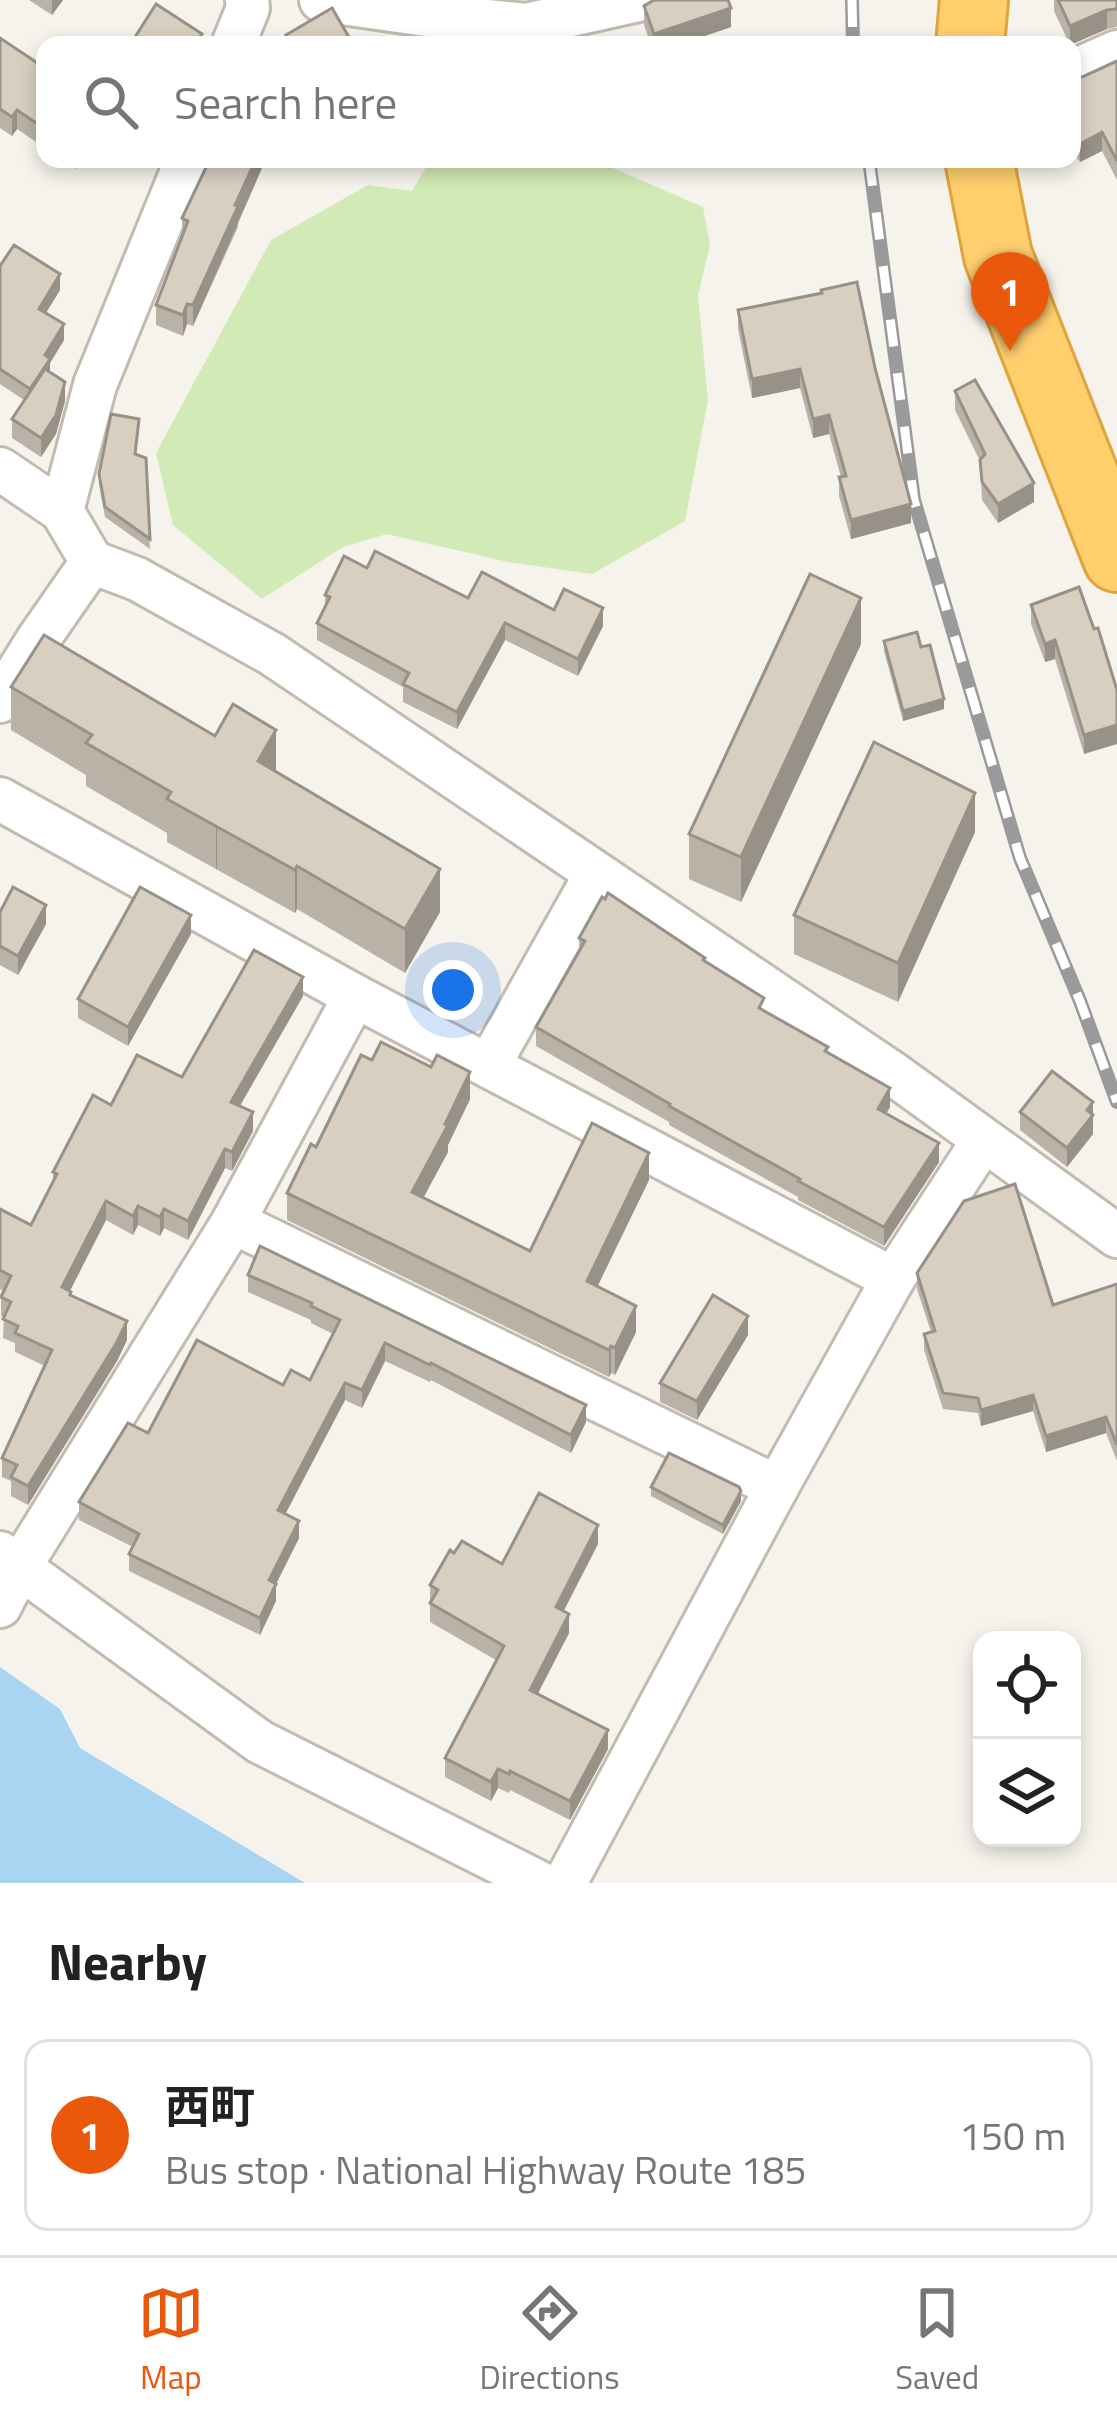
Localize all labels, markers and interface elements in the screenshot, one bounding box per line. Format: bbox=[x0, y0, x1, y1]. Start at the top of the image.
search box bbox=[36, 36, 1081, 168]
text: Search here bbox=[174, 68, 397, 136]
icon: search bbox=[78, 69, 144, 135]
pin: 1 bbox=[971, 252, 1049, 351]
your location bbox=[423, 960, 483, 1020]
map controls bbox=[973, 1631, 1081, 1847]
button: locate bbox=[973, 1631, 1081, 1739]
button: layers bbox=[973, 1739, 1081, 1847]
text: Nearby bbox=[48, 1922, 207, 2000]
text: 西町 bbox=[165, 2072, 255, 2140]
text: 1 bbox=[79, 2106, 101, 2165]
text: 150 m bbox=[959, 2106, 1066, 2165]
text: Bus stop · National Highway Route 185 bbox=[165, 2140, 806, 2199]
tab: Map bbox=[138, 2280, 204, 2402]
tab: Directions bbox=[480, 2280, 619, 2402]
tab: Saved bbox=[895, 2280, 979, 2402]

